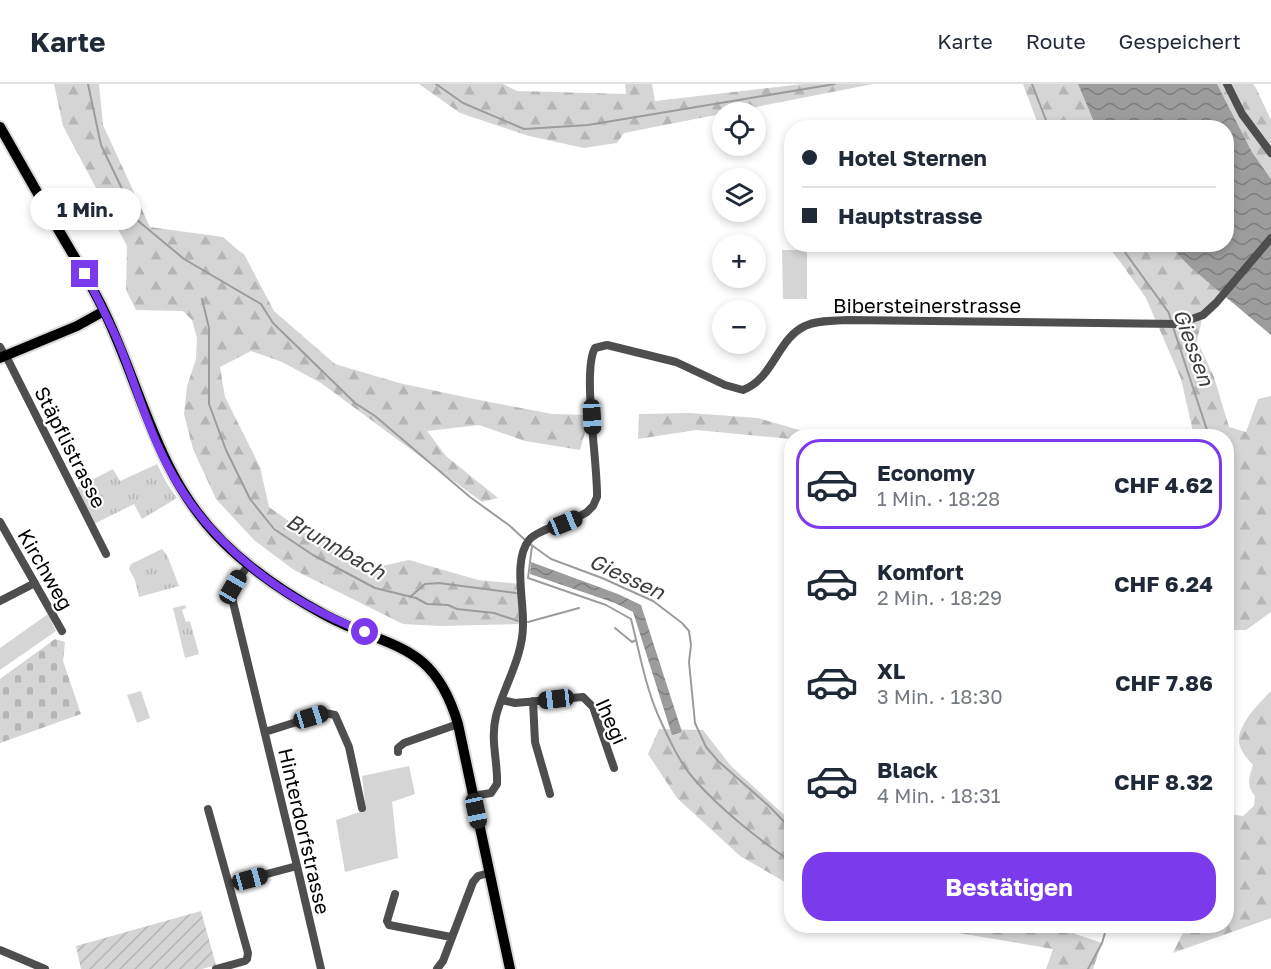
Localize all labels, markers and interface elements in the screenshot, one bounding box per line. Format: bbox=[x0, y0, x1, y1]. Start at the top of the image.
text: Karte bbox=[30, 25, 105, 58]
text: Karte bbox=[937, 28, 993, 54]
text: Route bbox=[1026, 28, 1086, 54]
text: Gespeichert bbox=[1119, 28, 1241, 54]
map controls bbox=[712, 102, 766, 354]
button: locate bbox=[712, 102, 766, 156]
text: Hotel Sternen bbox=[838, 144, 987, 171]
button: layers bbox=[712, 168, 766, 222]
callout: 1 Min. bbox=[29, 187, 140, 229]
text: 1 Min. bbox=[57, 197, 114, 221]
text: Hauptstrasse bbox=[838, 202, 982, 229]
button: + bbox=[712, 234, 766, 288]
route end bbox=[71, 260, 98, 287]
street label: Bibersteinerstrasse bbox=[833, 293, 1021, 317]
button: − bbox=[712, 300, 766, 354]
water label: Giessen bbox=[1168, 305, 1220, 390]
street label: Stäpflistrasse bbox=[30, 382, 112, 512]
car bbox=[582, 399, 602, 435]
icon: car bbox=[805, 457, 859, 511]
text: Economy bbox=[877, 459, 975, 486]
text: CHF 4.62 bbox=[1114, 471, 1213, 498]
text: 1 Min. · 18:28 bbox=[877, 486, 1000, 510]
water label: Brunnbach bbox=[282, 507, 391, 585]
car bbox=[545, 508, 585, 538]
street label: Kirchweg bbox=[13, 524, 79, 614]
water label: Giessen bbox=[585, 547, 670, 605]
icon: car bbox=[805, 556, 859, 610]
text: Komfort bbox=[877, 558, 964, 585]
car bbox=[216, 567, 250, 607]
text: CHF 6.24 bbox=[1114, 570, 1213, 597]
text: 2 Min. · 18:29 bbox=[877, 585, 1002, 609]
route start bbox=[351, 618, 378, 645]
icon: car bbox=[805, 655, 859, 709]
text: XL bbox=[877, 657, 905, 684]
text: CHF 7.86 bbox=[1115, 669, 1213, 696]
text: 3 Min. · 18:30 bbox=[877, 684, 1003, 708]
car bbox=[537, 688, 575, 710]
street label: Ihegi bbox=[591, 694, 633, 748]
car bbox=[291, 703, 331, 731]
street label: Hinterdorfstrasse bbox=[274, 745, 336, 917]
icon: car bbox=[805, 754, 859, 808]
text: Black bbox=[877, 756, 938, 783]
text: CHF 8.32 bbox=[1114, 768, 1213, 795]
text: 4 Min. · 18:31 bbox=[877, 783, 1000, 807]
car bbox=[463, 792, 489, 830]
button: Bestätigen bbox=[802, 852, 1216, 921]
car bbox=[230, 866, 270, 892]

